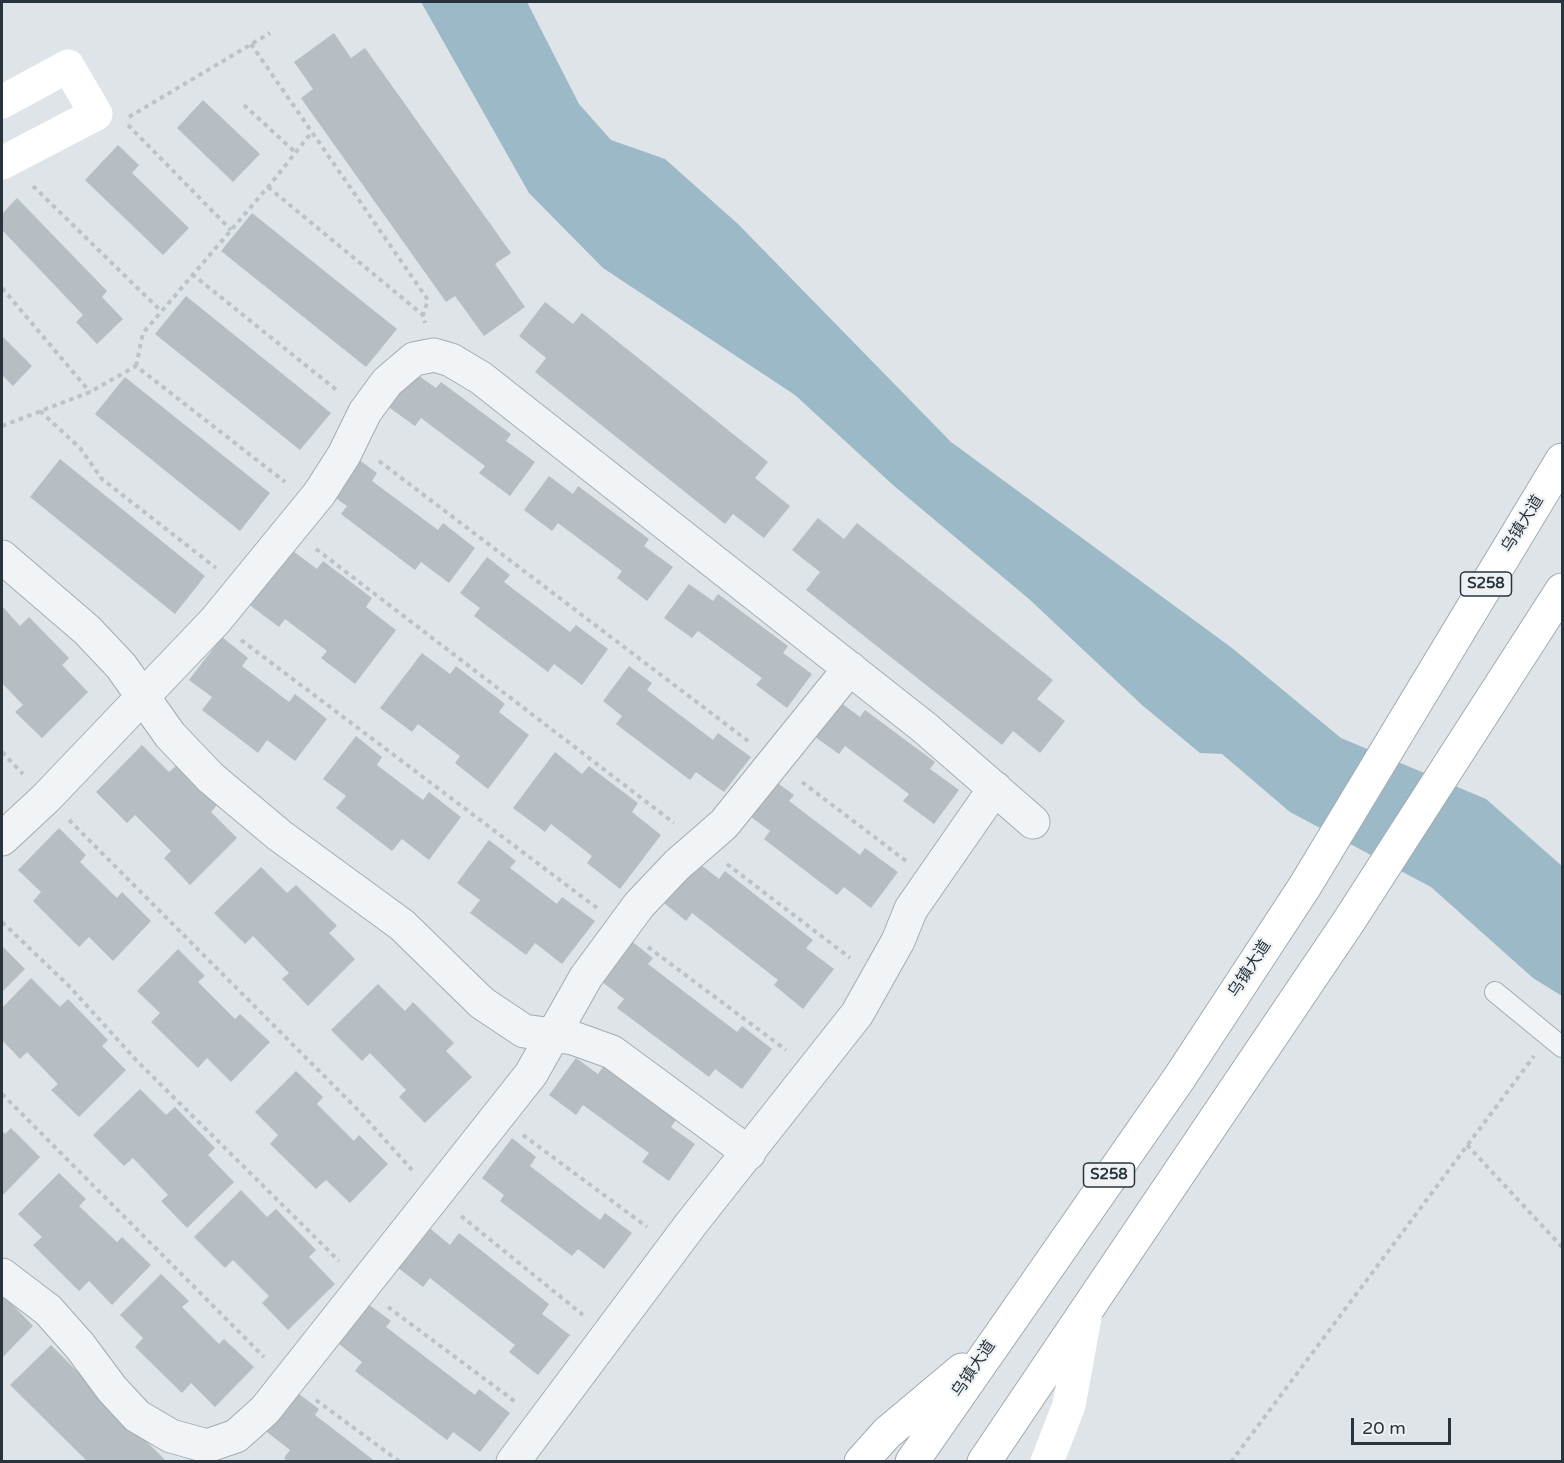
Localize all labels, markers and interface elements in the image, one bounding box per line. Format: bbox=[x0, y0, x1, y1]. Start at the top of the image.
street label: 乌镇大道 bbox=[1498, 492, 1548, 556]
road number: S258 bbox=[1460, 572, 1512, 596]
street label: 乌镇大道 bbox=[1225, 937, 1275, 1001]
road number: S258 bbox=[1084, 1163, 1134, 1187]
street label: 乌镇大道 bbox=[948, 1337, 1000, 1401]
scale bar bbox=[1354, 1406, 1454, 1444]
text: 20 m bbox=[1362, 1417, 1406, 1439]

